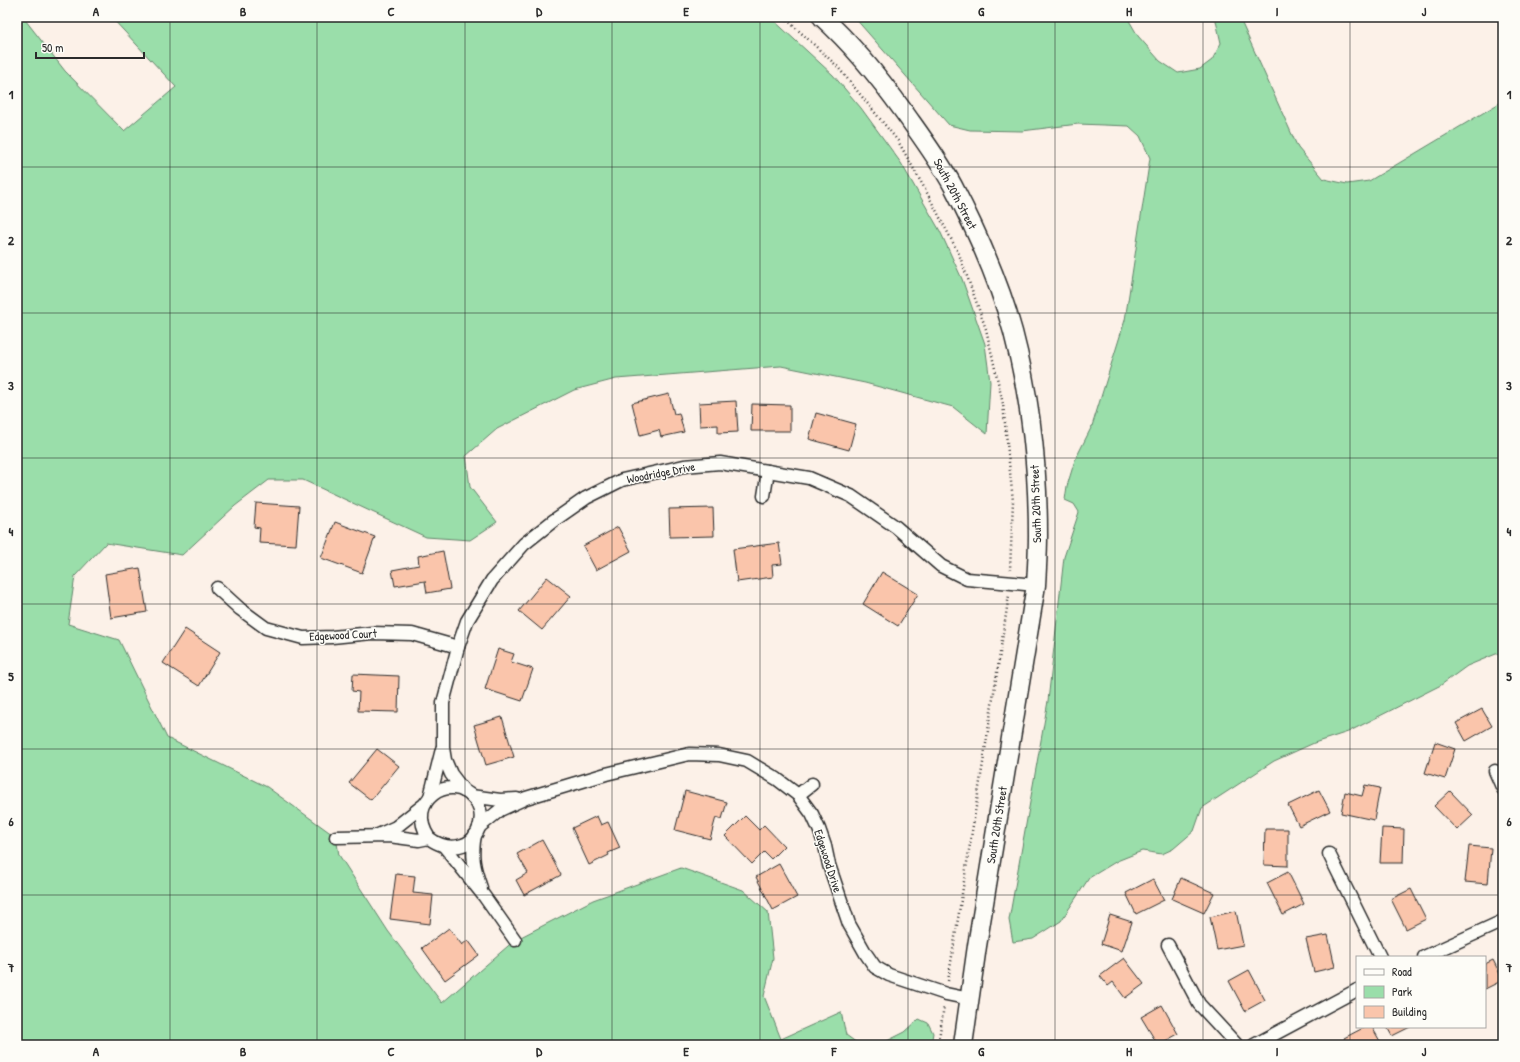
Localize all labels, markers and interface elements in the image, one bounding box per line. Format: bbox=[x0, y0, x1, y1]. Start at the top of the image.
text: A bbox=[93, 2, 100, 20]
text: B bbox=[240, 2, 247, 20]
text: C bbox=[387, 2, 395, 20]
text: D bbox=[536, 2, 543, 20]
text: E bbox=[683, 2, 689, 20]
text: F bbox=[831, 2, 838, 20]
text: G bbox=[978, 2, 985, 20]
text: H bbox=[1126, 2, 1132, 20]
text: I bbox=[1275, 2, 1279, 20]
text: J bbox=[1422, 2, 1427, 20]
scale bar bbox=[36, 34, 144, 60]
text: 50 m bbox=[42, 39, 63, 56]
text: 1 bbox=[9, 85, 14, 103]
text: 1 bbox=[1507, 85, 1512, 103]
street label: South 20th Street bbox=[930, 155, 982, 233]
text: 2 bbox=[8, 231, 15, 249]
text: 2 bbox=[1506, 231, 1513, 249]
text: 3 bbox=[8, 376, 14, 394]
text: 3 bbox=[1506, 376, 1512, 394]
street label: Woodridge Drive bbox=[625, 458, 697, 487]
street label: South 20th Street bbox=[1026, 464, 1045, 543]
text: 4 bbox=[9, 522, 14, 540]
text: 4 bbox=[1507, 522, 1512, 540]
street label: Edgewood Court bbox=[309, 624, 378, 645]
text: 5 bbox=[8, 667, 14, 685]
text: 5 bbox=[1506, 667, 1512, 685]
street label: South 20th Street bbox=[982, 784, 1011, 865]
text: 6 bbox=[8, 812, 14, 830]
text: 6 bbox=[1506, 812, 1512, 830]
street label: Edgewood Drive bbox=[810, 827, 847, 895]
legend bbox=[1356, 956, 1486, 1028]
text: 7 bbox=[7, 958, 15, 976]
text: 7 bbox=[1505, 958, 1513, 976]
text: Road bbox=[1392, 963, 1412, 980]
text: Park bbox=[1392, 983, 1412, 1000]
text: Building bbox=[1392, 1003, 1427, 1020]
text: A bbox=[93, 1042, 100, 1060]
text: B bbox=[240, 1042, 247, 1060]
text: C bbox=[387, 1042, 395, 1060]
text: D bbox=[536, 1042, 543, 1060]
text: E bbox=[683, 1042, 689, 1060]
text: F bbox=[831, 1042, 838, 1060]
text: G bbox=[978, 1042, 985, 1060]
text: H bbox=[1126, 1042, 1132, 1060]
text: I bbox=[1275, 1042, 1279, 1060]
text: J bbox=[1422, 1042, 1427, 1060]

